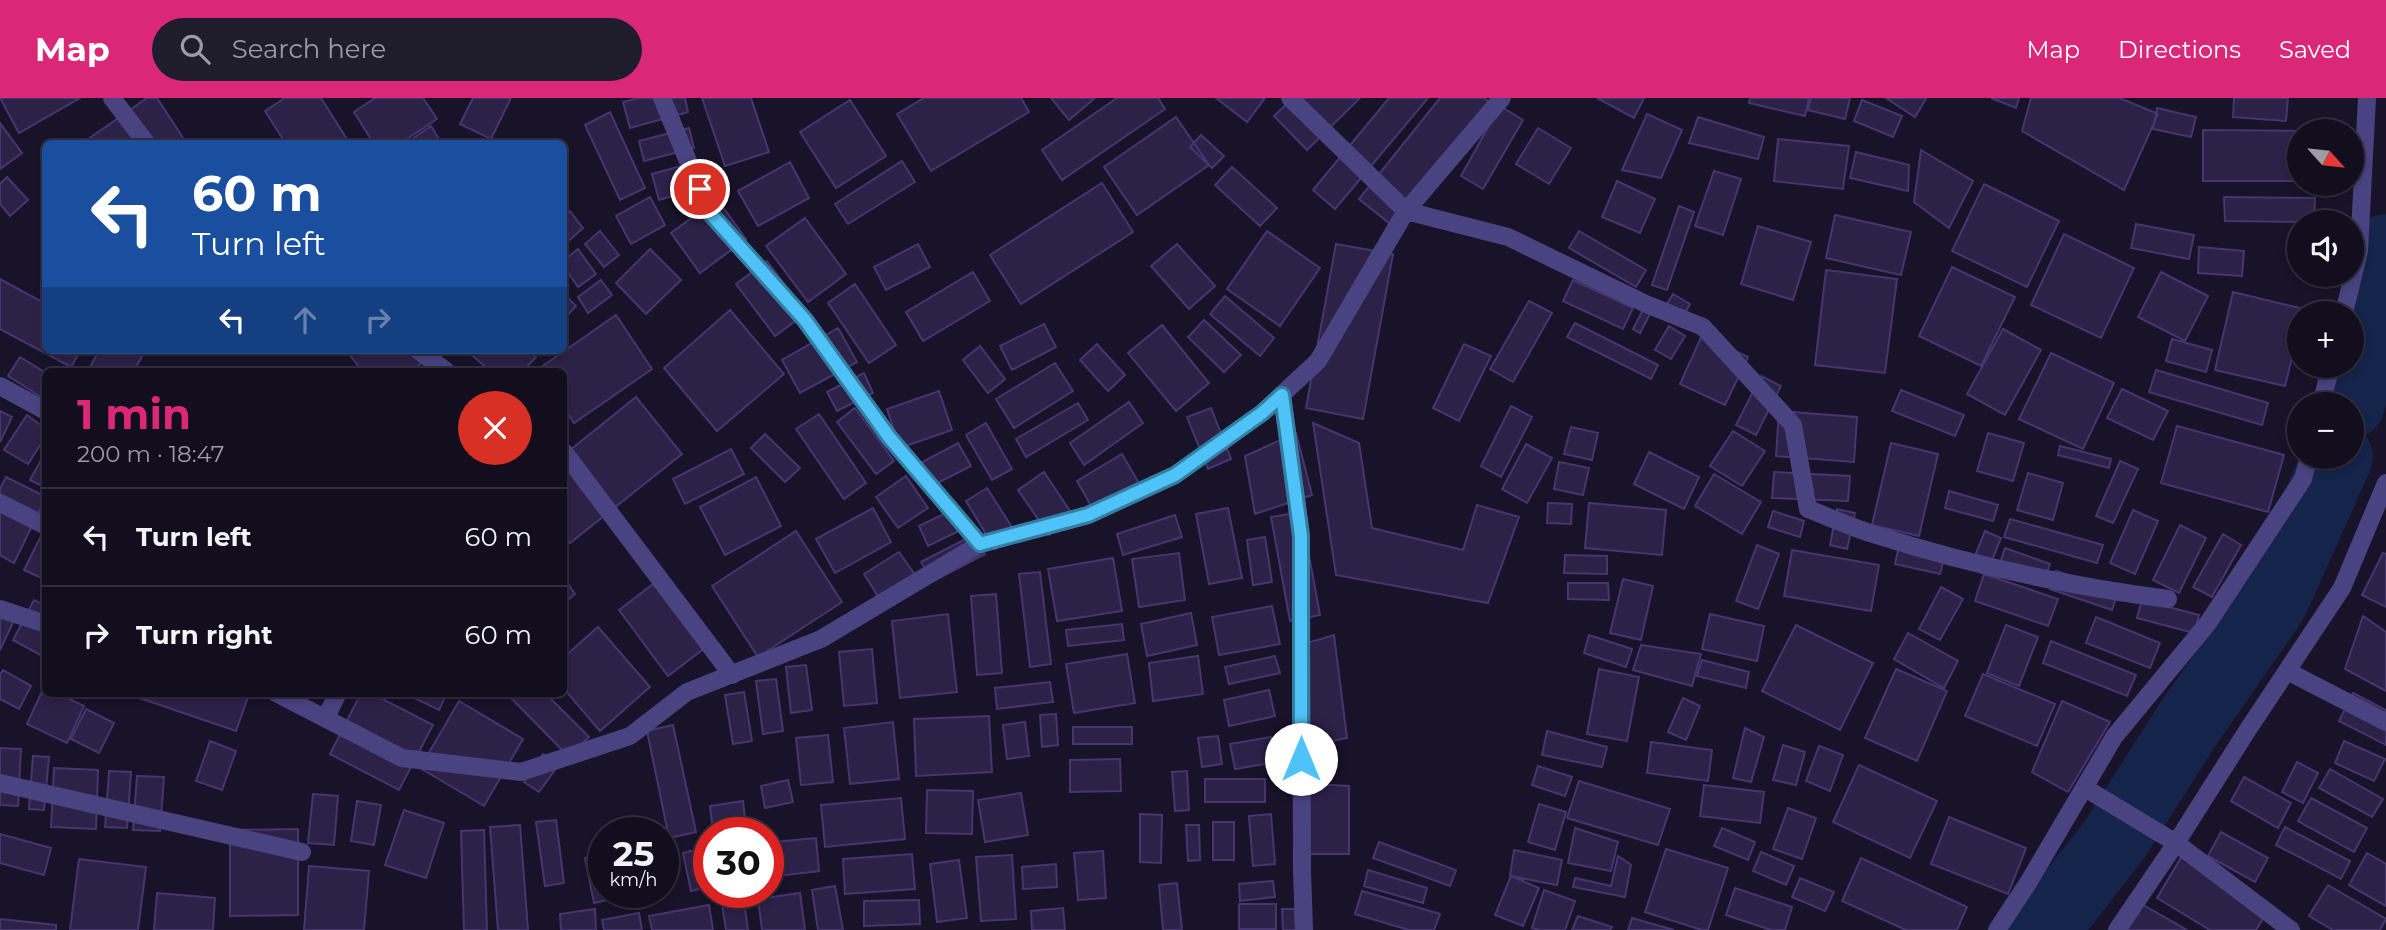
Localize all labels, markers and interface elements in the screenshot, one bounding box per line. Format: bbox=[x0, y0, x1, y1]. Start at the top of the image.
search box bbox=[152, 18, 642, 81]
text: Map bbox=[35, 29, 110, 69]
icon: search bbox=[176, 30, 214, 68]
text: Search here bbox=[232, 33, 386, 65]
text: Map bbox=[2027, 35, 2080, 64]
text: Directions bbox=[2118, 35, 2241, 64]
text: Saved bbox=[2279, 35, 2351, 64]
north arrow bbox=[2287, 119, 2364, 196]
map controls bbox=[2287, 119, 2364, 469]
pin bbox=[670, 159, 730, 219]
text: 60 m bbox=[192, 164, 322, 223]
icon: left bbox=[77, 168, 168, 259]
icon: arrive bbox=[681, 170, 719, 208]
button: sound bbox=[2287, 210, 2364, 287]
text: Turn left bbox=[192, 224, 326, 263]
icon: left bbox=[213, 301, 251, 339]
icon: ahead bbox=[286, 301, 324, 339]
icon: right bbox=[359, 301, 397, 339]
button: + bbox=[2287, 301, 2364, 378]
text: 1 min bbox=[77, 388, 191, 440]
button: close bbox=[458, 391, 532, 465]
button: − bbox=[2287, 392, 2364, 469]
text: 200 m · 18:47 bbox=[77, 440, 224, 468]
icon: left bbox=[77, 518, 115, 556]
text: Turn left bbox=[136, 521, 252, 553]
text: 60 m bbox=[465, 521, 532, 553]
icon: right bbox=[77, 616, 115, 654]
text: Turn right bbox=[136, 619, 272, 651]
text: 60 m bbox=[465, 619, 532, 651]
position arrow bbox=[1264, 722, 1338, 796]
speed limit sign: 30 bbox=[693, 817, 784, 908]
text: 25 bbox=[613, 832, 654, 875]
text: km/h bbox=[609, 869, 658, 891]

